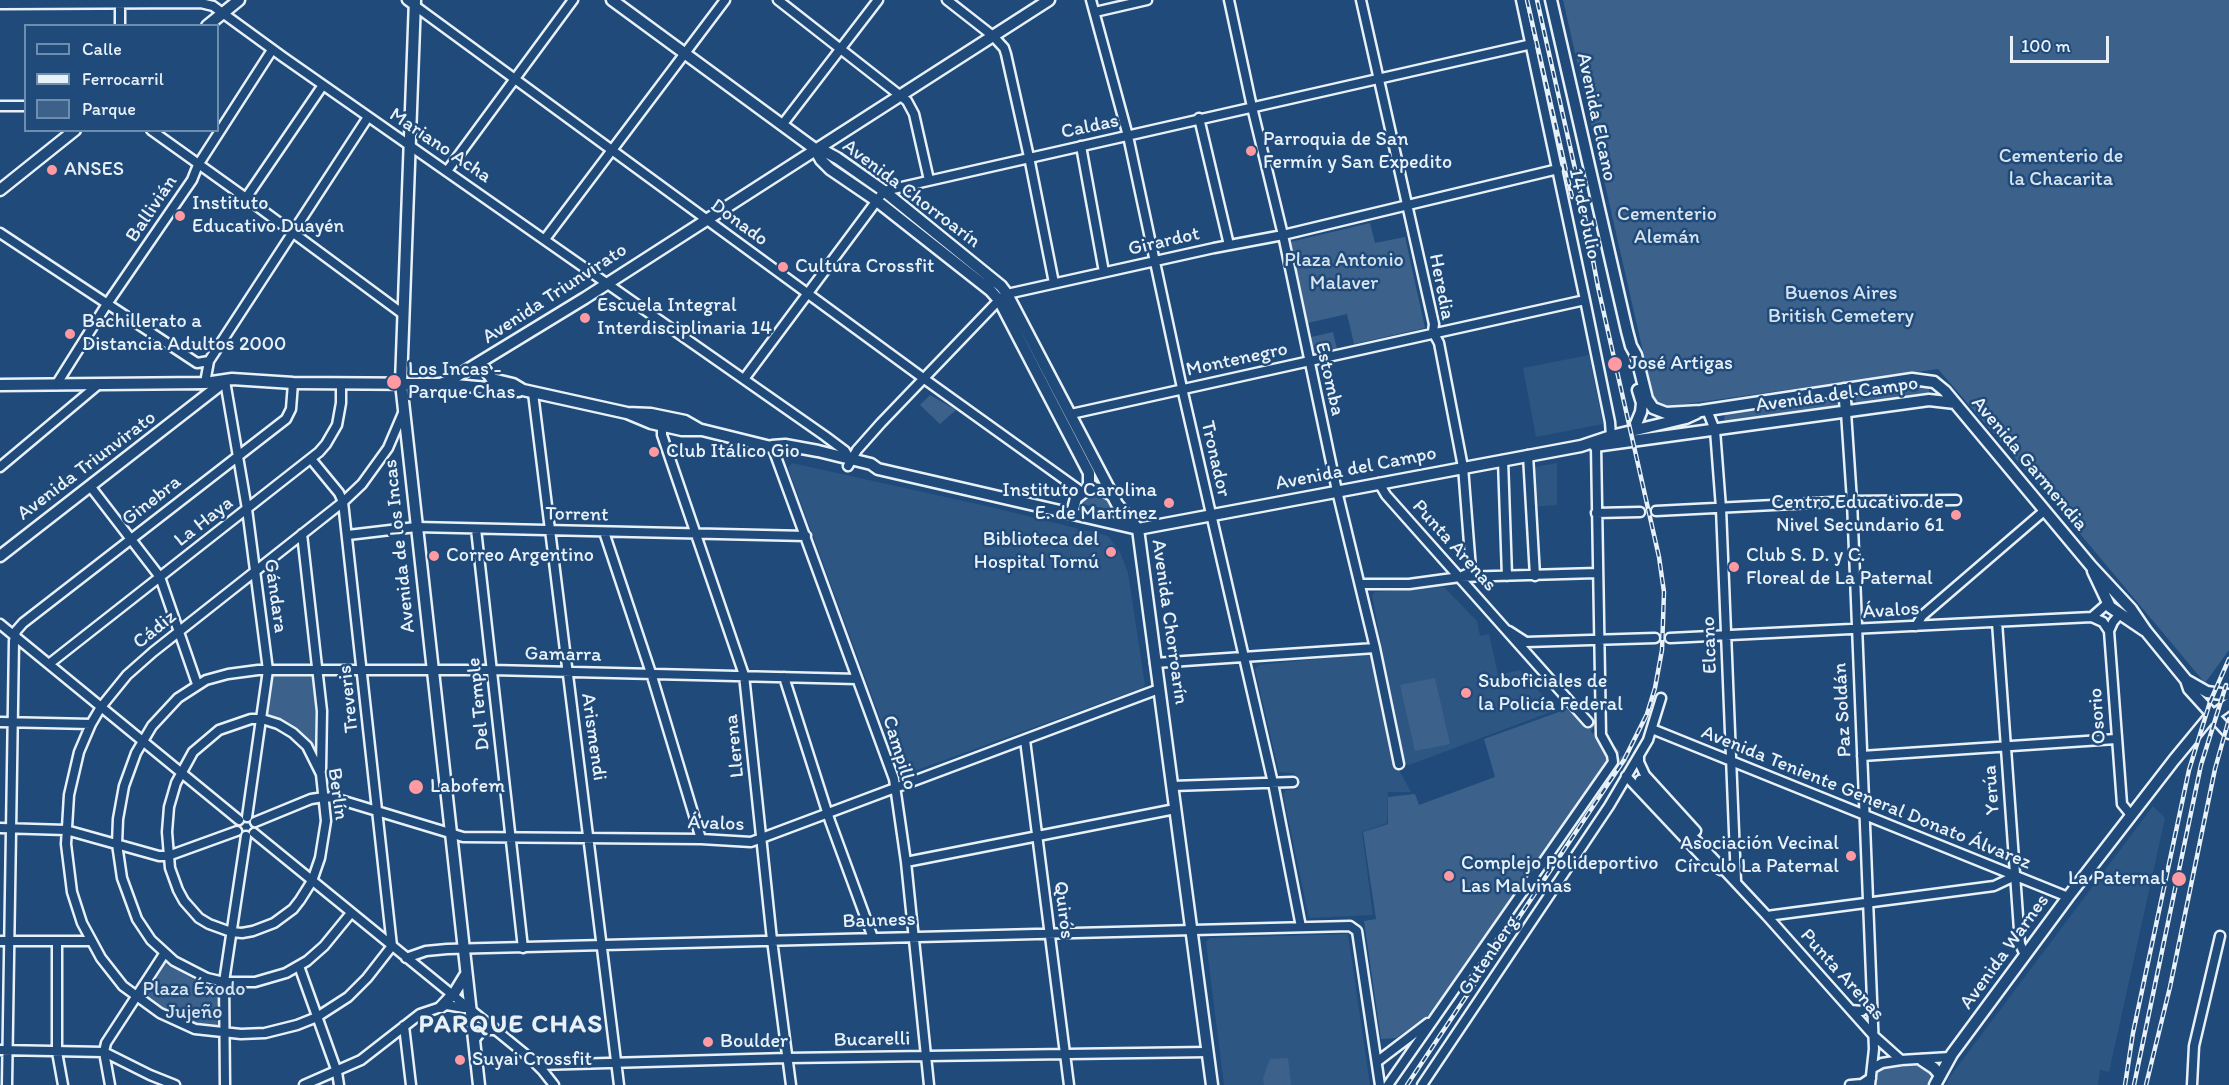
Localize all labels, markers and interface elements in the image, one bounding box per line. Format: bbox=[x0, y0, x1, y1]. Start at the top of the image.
legend bbox=[24, 24, 219, 132]
scale bar bbox=[2013, 24, 2112, 62]
text: 100 m bbox=[2021, 35, 2071, 57]
text: Calle bbox=[82, 38, 122, 60]
street label: Avenida Elcano bbox=[1571, 51, 1621, 183]
text: Ferrocarril bbox=[82, 68, 164, 90]
text: Parque bbox=[82, 98, 136, 120]
street label: Mariano Acha bbox=[384, 103, 496, 189]
street label: Caldas bbox=[1059, 109, 1121, 145]
place label: Parroquia de San Fermín y San Expedito bbox=[1263, 128, 1452, 175]
street label: Avenida Chorroarín bbox=[837, 134, 985, 254]
marker: Parroquia de San Fermín y San Expedito bbox=[1244, 144, 1258, 158]
park label: Cementerio de la Chacarita bbox=[1999, 145, 2123, 192]
place label: ANSES bbox=[64, 158, 124, 182]
marker: ANSES bbox=[45, 163, 59, 177]
street label: 14 de Julio bbox=[1563, 166, 1605, 262]
street label: Ballivián bbox=[121, 171, 183, 247]
place label: Instituto Educativo Duayén bbox=[192, 192, 344, 239]
street label: Donado bbox=[705, 194, 773, 252]
park label: Cementerio Alemán bbox=[1617, 203, 1717, 250]
marker: Instituto Educativo Duayén bbox=[173, 209, 187, 223]
street label: Girardot bbox=[1126, 222, 1202, 262]
street label: Avenida Triunvirato bbox=[478, 238, 632, 350]
park label: Plaza Antonio Malaver bbox=[1284, 249, 1404, 296]
street label: Heredia bbox=[1423, 252, 1459, 322]
place label: Cultura Crossfit bbox=[795, 255, 935, 279]
marker: Cultura Crossfit bbox=[776, 260, 790, 274]
park label: Buenos Aires British Cemetery bbox=[1768, 282, 1914, 329]
place label: Escuela Integral Interdisciplinaria 14 bbox=[597, 294, 772, 341]
place label: Bachillerato a Distancia Adultos 2000 bbox=[82, 310, 286, 357]
marker: Escuela Integral Interdisciplinaria 14 bbox=[578, 311, 592, 325]
marker: Bachillerato a Distancia Adultos 2000 bbox=[63, 327, 77, 341]
street label: Montenegro bbox=[1184, 338, 1290, 382]
street label: Estomba bbox=[1309, 340, 1349, 418]
place label: José Artigas bbox=[1628, 352, 1733, 376]
marker: José Artigas bbox=[1606, 355, 1624, 373]
place label: Los Incas - Parque Chas bbox=[408, 358, 515, 405]
street label: Avenida del Campo bbox=[1754, 372, 1920, 418]
marker: Los Incas - Parque Chas bbox=[385, 373, 403, 391]
street label: Avenida Garmendia bbox=[1966, 392, 2092, 536]
street label: Avenida Triunvirato bbox=[13, 406, 161, 526]
street label: Tronador bbox=[1195, 419, 1235, 499]
place label: Club Itálico Gio bbox=[666, 440, 800, 464]
street label: Avenida del Campo bbox=[1273, 442, 1439, 496]
marker: Club Itálico Gio bbox=[647, 445, 661, 459]
street label: Avenida de los Incas bbox=[379, 458, 421, 634]
street label: Ginebra bbox=[118, 470, 186, 532]
place label: Instituto Carolina E. de Martínez bbox=[1002, 479, 1157, 526]
place label: Centro Educativo de Nivel Secundario 61 bbox=[1771, 491, 1944, 538]
street label: La Haya bbox=[170, 492, 238, 552]
street label: Punta Arenas bbox=[1406, 495, 1502, 597]
marker: Instituto Carolina E. de Martínez bbox=[1162, 496, 1176, 510]
street label: Torrent bbox=[545, 502, 609, 528]
marker: Centro Educativo de Nivel Secundario 61 bbox=[1949, 508, 1963, 522]
place label: Biblioteca del Hospital Tornú bbox=[974, 528, 1099, 575]
street label: Avenida Chorroarín bbox=[1146, 538, 1192, 706]
place label: Correo Argentino bbox=[446, 544, 594, 568]
place label: Club S. D. y C. Floreal de La Paternal bbox=[1746, 544, 1933, 591]
marker: Biblioteca del Hospital Tornú bbox=[1104, 545, 1118, 559]
marker: Correo Argentino bbox=[427, 549, 441, 563]
street label: Gándara bbox=[258, 557, 292, 635]
marker: Club S. D. y C. Floreal de La Paternal bbox=[1727, 560, 1741, 574]
street label: Ávalos bbox=[1862, 597, 1920, 625]
street label: Cádiz bbox=[129, 605, 181, 655]
street label: Elcano bbox=[1697, 616, 1723, 674]
street label: Gamarra bbox=[524, 642, 602, 668]
street label: Del Temple bbox=[462, 656, 496, 752]
street label: Paz Soldán bbox=[1829, 662, 1857, 758]
street label: Treveris bbox=[334, 664, 364, 734]
place label: Suboficiales de la Policía Federal bbox=[1478, 670, 1623, 717]
marker: Suboficiales de la Policía Federal bbox=[1459, 686, 1473, 700]
street label: Osorio bbox=[2084, 687, 2112, 745]
street label: Arismendi bbox=[575, 692, 611, 782]
street label: Llerena bbox=[720, 713, 750, 779]
street label: Campillo bbox=[876, 713, 922, 793]
street label: Avenida Teniente General Donato Álvarez bbox=[1698, 721, 2034, 875]
street label: Yerúa bbox=[1978, 764, 2006, 816]
street label: Berlín bbox=[321, 766, 353, 822]
place label: Labofem bbox=[430, 775, 505, 799]
marker: Labofem bbox=[407, 778, 425, 796]
street label: Ávalos bbox=[687, 811, 745, 837]
place label: Asociación Vecinal Círculo La Paternal bbox=[1675, 832, 1839, 879]
marker: Asociación Vecinal Círculo La Paternal bbox=[1844, 849, 1858, 863]
place label: Complejo Polideportivo Las Malvinas bbox=[1461, 852, 1658, 899]
place label: La Paternal bbox=[2068, 867, 2166, 891]
marker: Complejo Polideportivo Las Malvinas bbox=[1442, 869, 1456, 883]
marker: La Paternal bbox=[2170, 870, 2188, 888]
street label: Quirós bbox=[1048, 880, 1078, 940]
street label: Avenida Warnes bbox=[1955, 890, 2055, 1014]
street label: Bauness bbox=[842, 908, 916, 934]
street label: Gutenberg bbox=[1454, 912, 1524, 1000]
street label: Punta Arenas bbox=[1794, 924, 1890, 1026]
park label: Plaza Éxodo Jujeño bbox=[143, 978, 245, 1025]
district label: PARQUE CHAS bbox=[418, 1009, 604, 1041]
street label: Bucarelli bbox=[833, 1027, 911, 1053]
place label: Boulder bbox=[720, 1030, 788, 1054]
marker: Boulder bbox=[701, 1035, 715, 1049]
place label: Suyai Crossfit bbox=[472, 1048, 592, 1072]
marker: Suyai Crossfit bbox=[453, 1053, 467, 1067]

